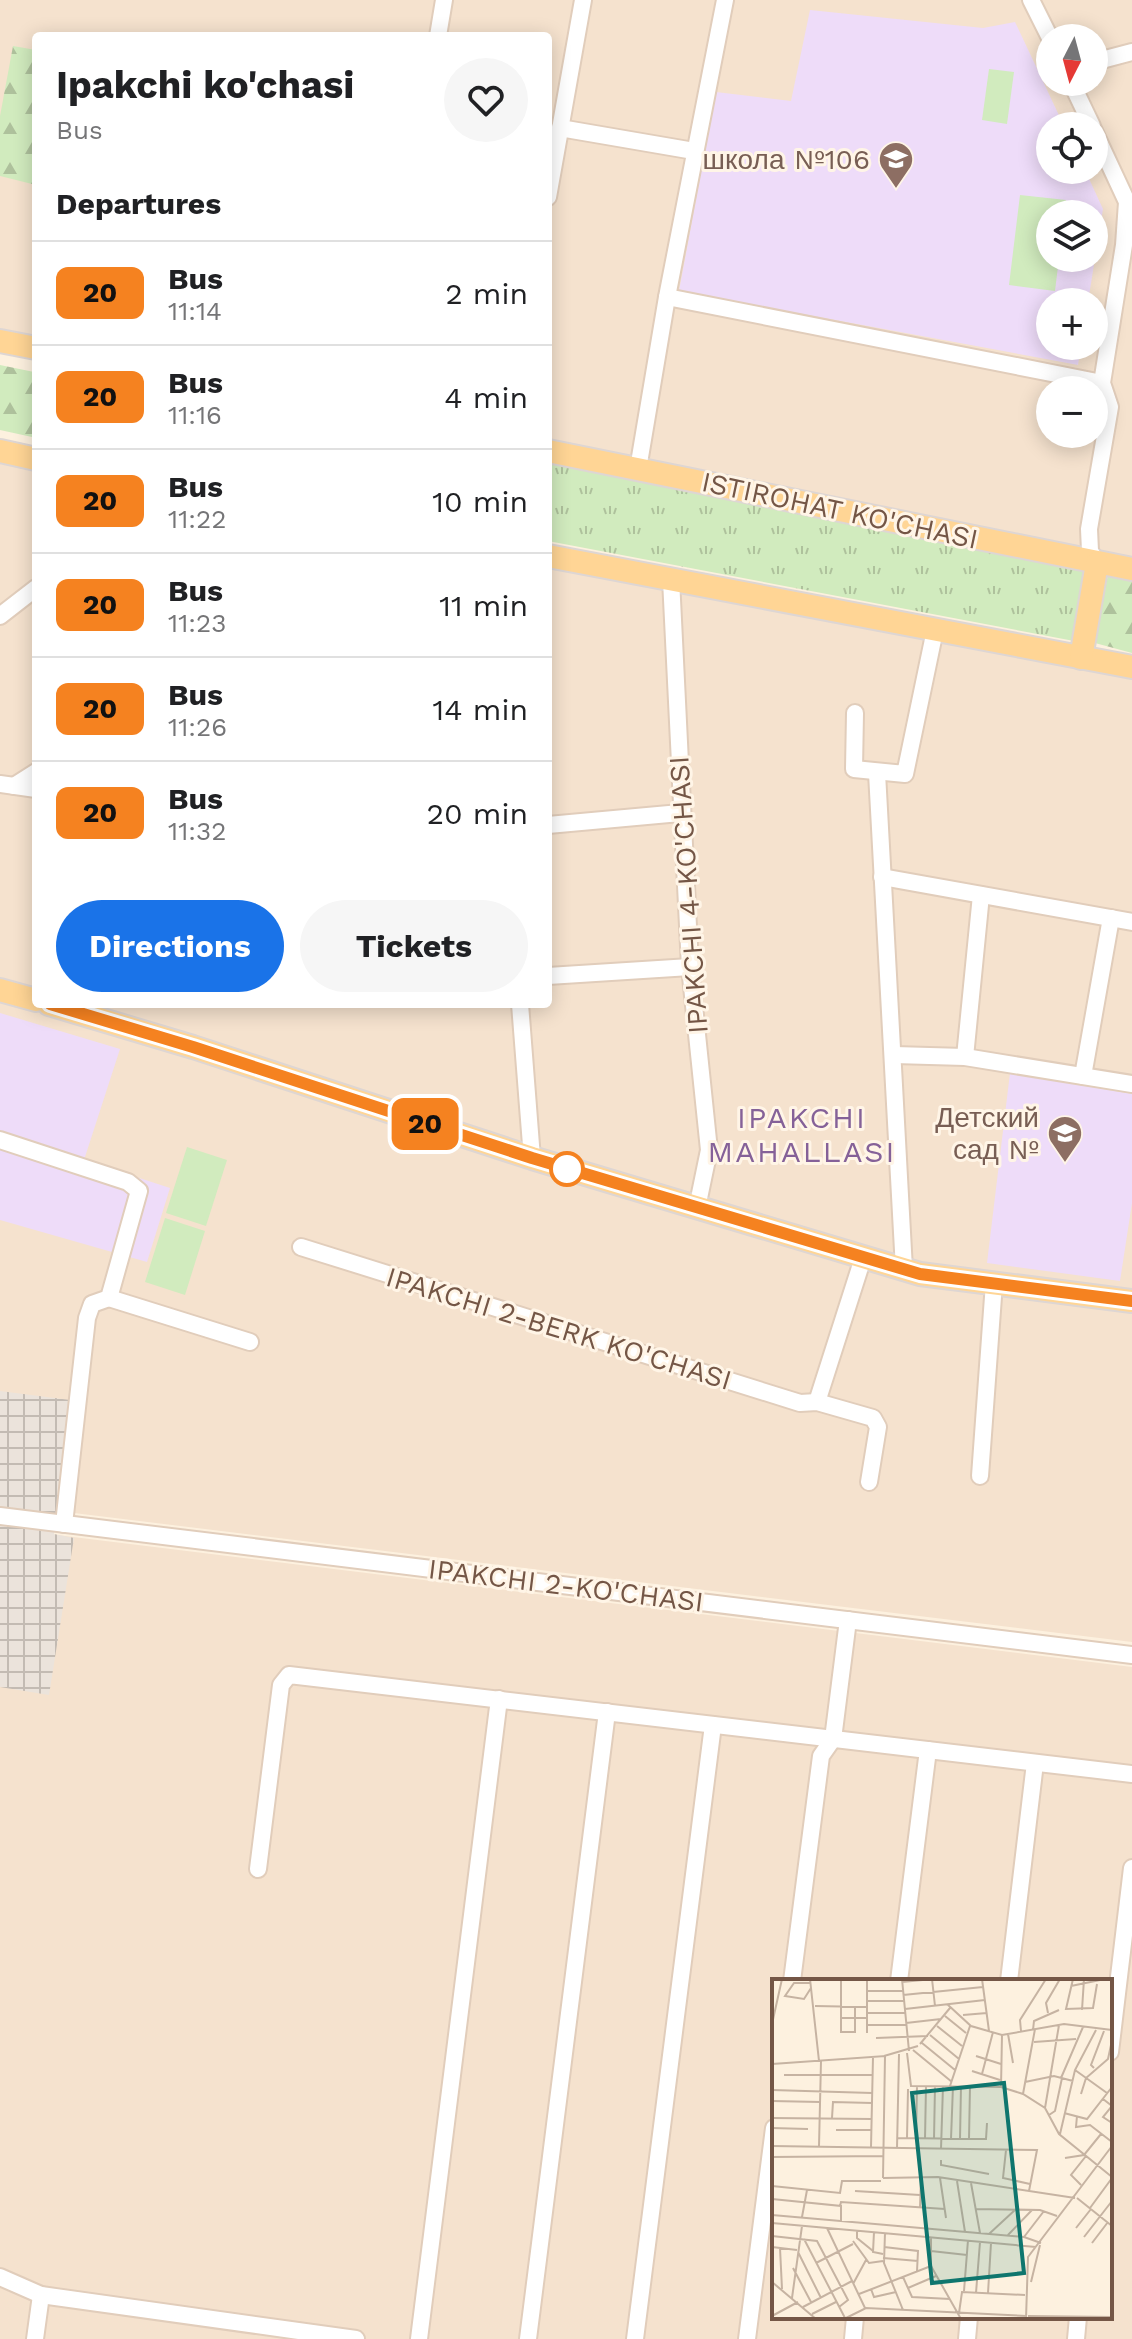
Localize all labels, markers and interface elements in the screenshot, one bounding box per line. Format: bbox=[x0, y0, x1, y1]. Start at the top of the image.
north arrow bbox=[1036, 24, 1108, 96]
map controls bbox=[1036, 24, 1108, 448]
button: heart bbox=[444, 58, 528, 142]
text: Ipakchi ko'chasi bbox=[56, 63, 354, 107]
button: locate bbox=[1036, 112, 1108, 184]
text: Bus bbox=[56, 115, 103, 145]
school or university icon: школа №106 bbox=[877, 140, 915, 190]
place label: школа №106 bbox=[703, 143, 870, 176]
text: Departures bbox=[56, 186, 221, 221]
button: layers bbox=[1036, 200, 1108, 272]
text: Bus bbox=[168, 261, 223, 296]
text: 20 bbox=[83, 276, 117, 309]
text: 2 min bbox=[445, 276, 528, 311]
button: + bbox=[1036, 288, 1108, 360]
text: 11:14 bbox=[168, 296, 222, 326]
text: Bus bbox=[168, 365, 223, 400]
button: − bbox=[1036, 376, 1108, 448]
text: 20 bbox=[83, 380, 117, 413]
text: 4 min bbox=[444, 380, 528, 415]
text: 11:16 bbox=[168, 400, 222, 430]
street label: ISTIROHAT KO'CHASI bbox=[699, 465, 981, 556]
text: Bus bbox=[168, 469, 223, 504]
text: 20 bbox=[83, 484, 117, 517]
text: 10 min bbox=[432, 484, 528, 519]
text: 11:22 bbox=[168, 504, 226, 534]
text: Bus bbox=[168, 573, 223, 608]
text: 20 bbox=[83, 588, 117, 621]
text: 11 min bbox=[439, 588, 528, 623]
text: 11:23 bbox=[168, 608, 226, 638]
text: Bus bbox=[168, 677, 223, 712]
text: 20 bbox=[83, 692, 117, 725]
text: 14 min bbox=[433, 692, 528, 727]
text: 11:26 bbox=[168, 712, 227, 742]
street label: IPAKCHI 4-KO'CHASI bbox=[662, 755, 715, 1035]
text: Bus bbox=[168, 781, 223, 816]
text: 20 bbox=[83, 796, 117, 829]
text: 20 min bbox=[426, 796, 528, 831]
text: 11:32 bbox=[168, 816, 226, 846]
button: Directions bbox=[56, 900, 284, 992]
button: Tickets bbox=[300, 900, 528, 992]
line badge: 20 bbox=[389, 1098, 461, 1150]
district label: IPAKCHI MAHALLASI bbox=[708, 1100, 896, 1169]
place label: Детский сад № bbox=[935, 1101, 1039, 1166]
text: 20 bbox=[408, 1107, 442, 1140]
school or university icon: Детский сад № bbox=[1046, 1114, 1084, 1164]
unlabelled marker bbox=[550, 1152, 584, 1186]
street label: IPAKCHI 2-BERK KO'CHASI bbox=[382, 1260, 735, 1397]
street label: IPAKCHI 2-KO'CHASI bbox=[426, 1552, 705, 1619]
inset map bbox=[772, 1979, 1112, 2319]

